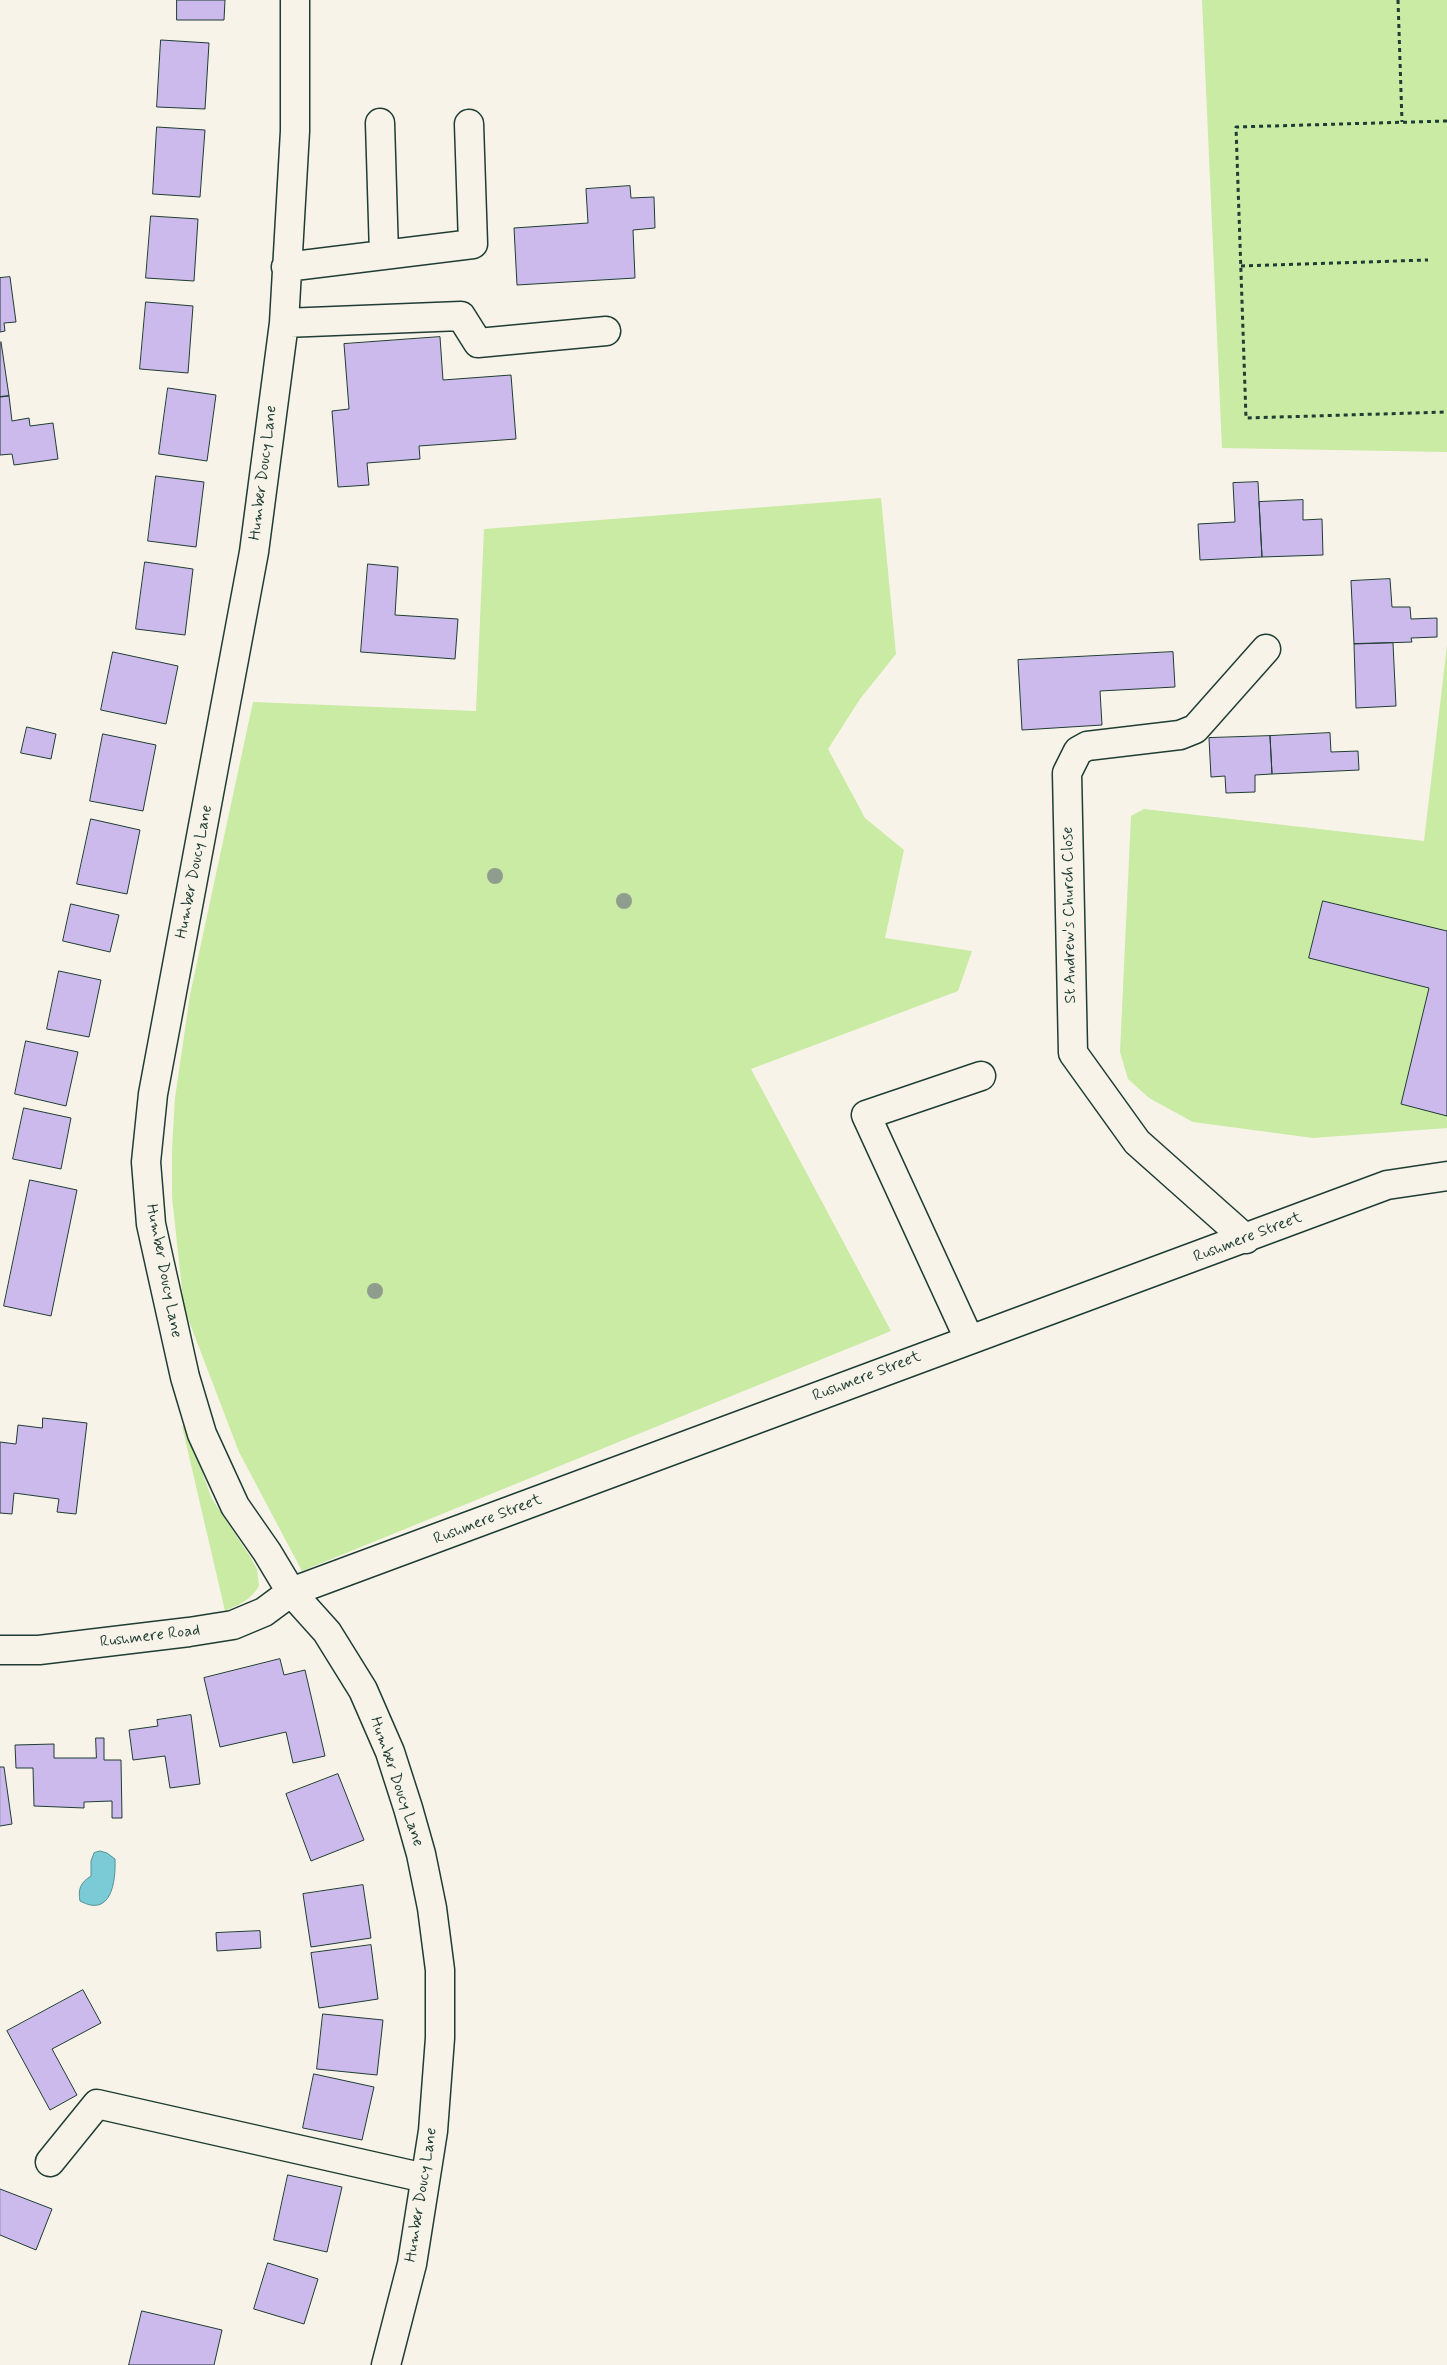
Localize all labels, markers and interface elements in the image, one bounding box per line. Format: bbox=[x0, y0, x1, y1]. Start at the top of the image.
street label: Humber Doucy Lane bbox=[246, 404, 282, 542]
street label: Humber Doucy Lane bbox=[173, 803, 217, 941]
street label: St Andrew's Church Close bbox=[1059, 826, 1081, 1004]
street label: Humber Doucy Lane bbox=[141, 1202, 185, 1340]
street label: Rushmere Street bbox=[1191, 1209, 1305, 1267]
street label: Rushmere Street bbox=[810, 1348, 924, 1406]
street label: Rushmere Street bbox=[431, 1491, 545, 1549]
street label: Rushmere Road bbox=[99, 1621, 201, 1653]
street label: Humber Doucy Lane bbox=[365, 1715, 427, 1849]
street label: Humber Doucy Lane bbox=[402, 2126, 442, 2264]

